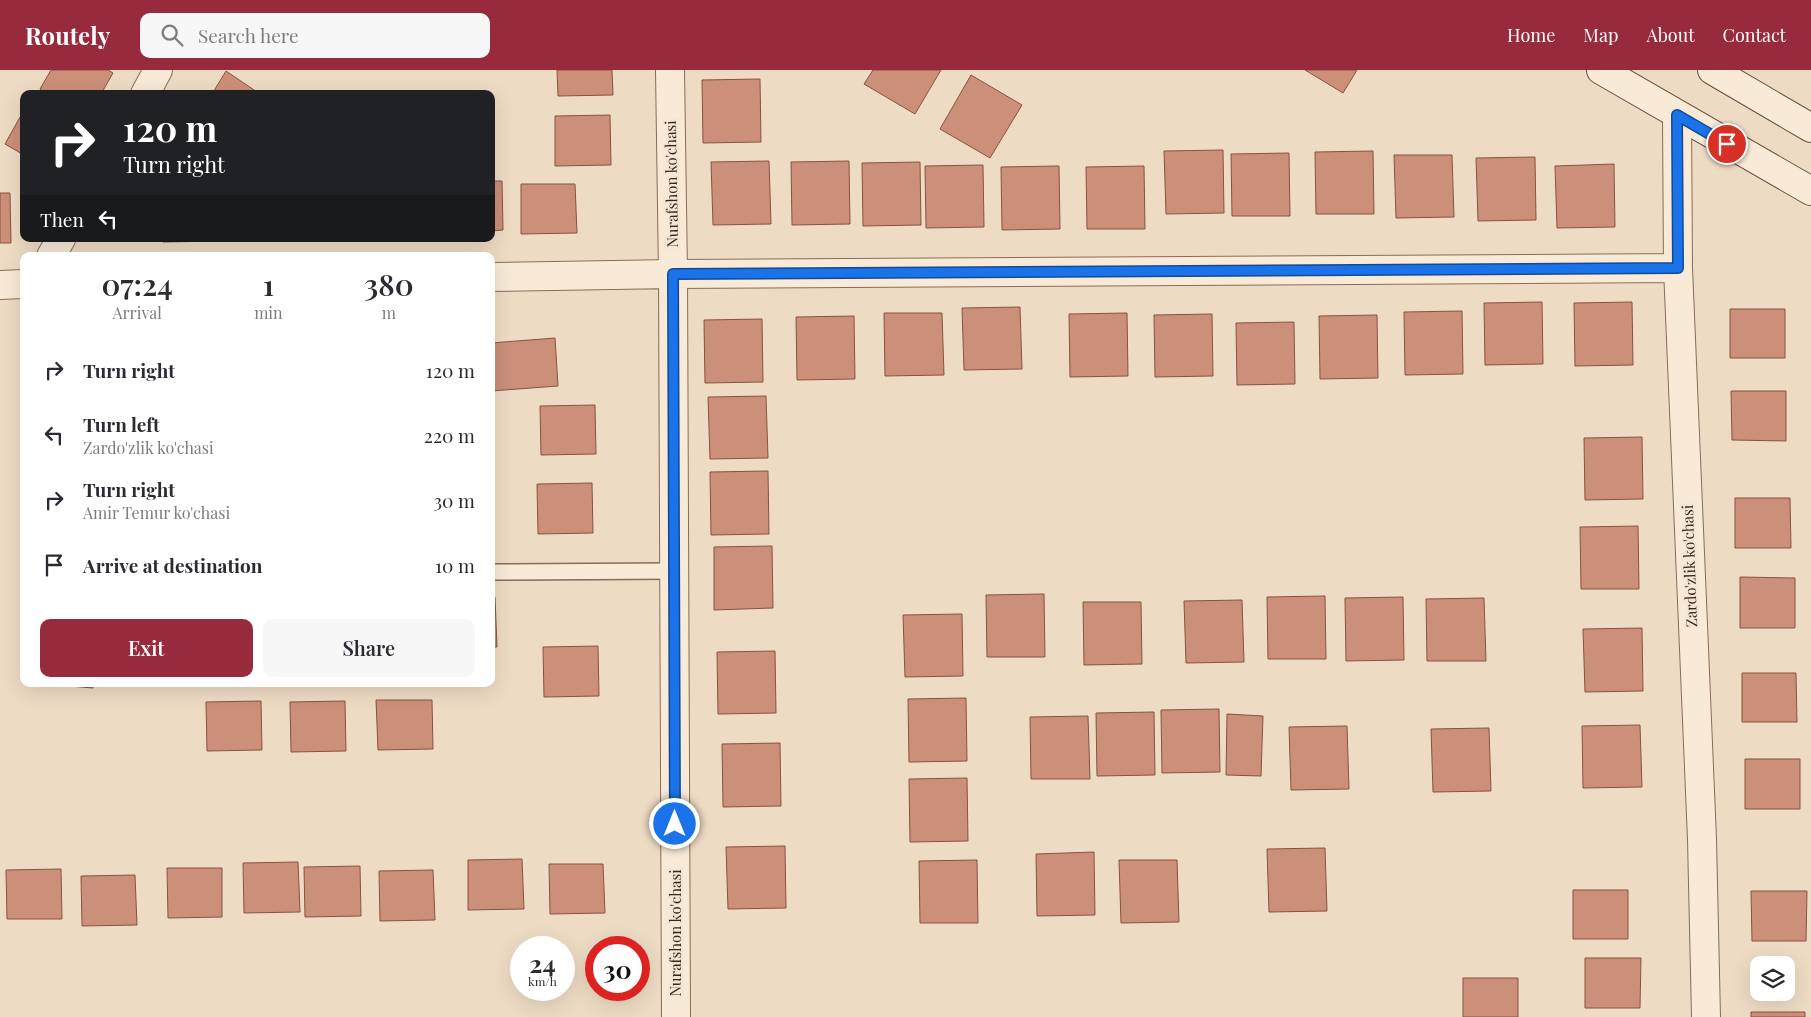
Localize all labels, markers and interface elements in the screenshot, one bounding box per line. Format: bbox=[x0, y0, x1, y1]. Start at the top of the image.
search box bbox=[140, 13, 490, 58]
text: Routely bbox=[25, 19, 110, 51]
icon: search bbox=[158, 21, 186, 49]
text: Search here bbox=[198, 22, 299, 48]
text: Home bbox=[1507, 23, 1555, 47]
text: Map bbox=[1583, 23, 1618, 47]
text: About bbox=[1646, 23, 1695, 47]
text: Contact bbox=[1723, 23, 1786, 47]
text: 120 m bbox=[123, 104, 217, 151]
icon: right bbox=[40, 110, 105, 175]
street label: Nurafshon ko'chasi bbox=[660, 120, 682, 248]
pin bbox=[1706, 123, 1748, 165]
icon: arrive bbox=[1713, 130, 1741, 158]
text: Turn right bbox=[123, 149, 225, 179]
icon: left bbox=[94, 205, 122, 233]
text: Then bbox=[40, 206, 84, 232]
text: 07:24 bbox=[101, 264, 173, 304]
text: 1 bbox=[263, 264, 274, 304]
text: 380 bbox=[364, 264, 414, 304]
text: Arrival bbox=[112, 302, 162, 323]
text: min bbox=[254, 302, 283, 323]
text: m bbox=[382, 302, 396, 323]
icon: right bbox=[40, 356, 68, 384]
text: Turn right bbox=[83, 357, 175, 383]
text: 120 m bbox=[426, 357, 475, 383]
text: Turn left bbox=[83, 411, 160, 437]
icon: left bbox=[40, 421, 68, 449]
text: 220 m bbox=[424, 422, 475, 448]
text: Zardo'zlik ko'chasi bbox=[83, 437, 214, 458]
text: Turn right bbox=[83, 476, 175, 502]
icon: right bbox=[40, 486, 68, 514]
text: 30 m bbox=[433, 487, 475, 513]
text: Amir Temur ko'chasi bbox=[83, 502, 230, 523]
street label: Zardo'zlik ko'chasi bbox=[1677, 504, 1701, 628]
icon: arrive bbox=[40, 551, 68, 579]
text: Arrive at destination bbox=[83, 552, 263, 578]
text: 10 m bbox=[435, 552, 475, 578]
button: Exit bbox=[40, 619, 253, 677]
button: Share bbox=[263, 619, 475, 677]
position arrow bbox=[648, 797, 700, 849]
street label: Nurafshon ko'chasi bbox=[665, 869, 685, 997]
speed limit sign: 30 bbox=[585, 936, 650, 1001]
text: 24 bbox=[529, 946, 556, 979]
map controls bbox=[1750, 956, 1795, 1001]
button: layers bbox=[1750, 956, 1795, 1001]
text: km/h bbox=[528, 973, 557, 989]

